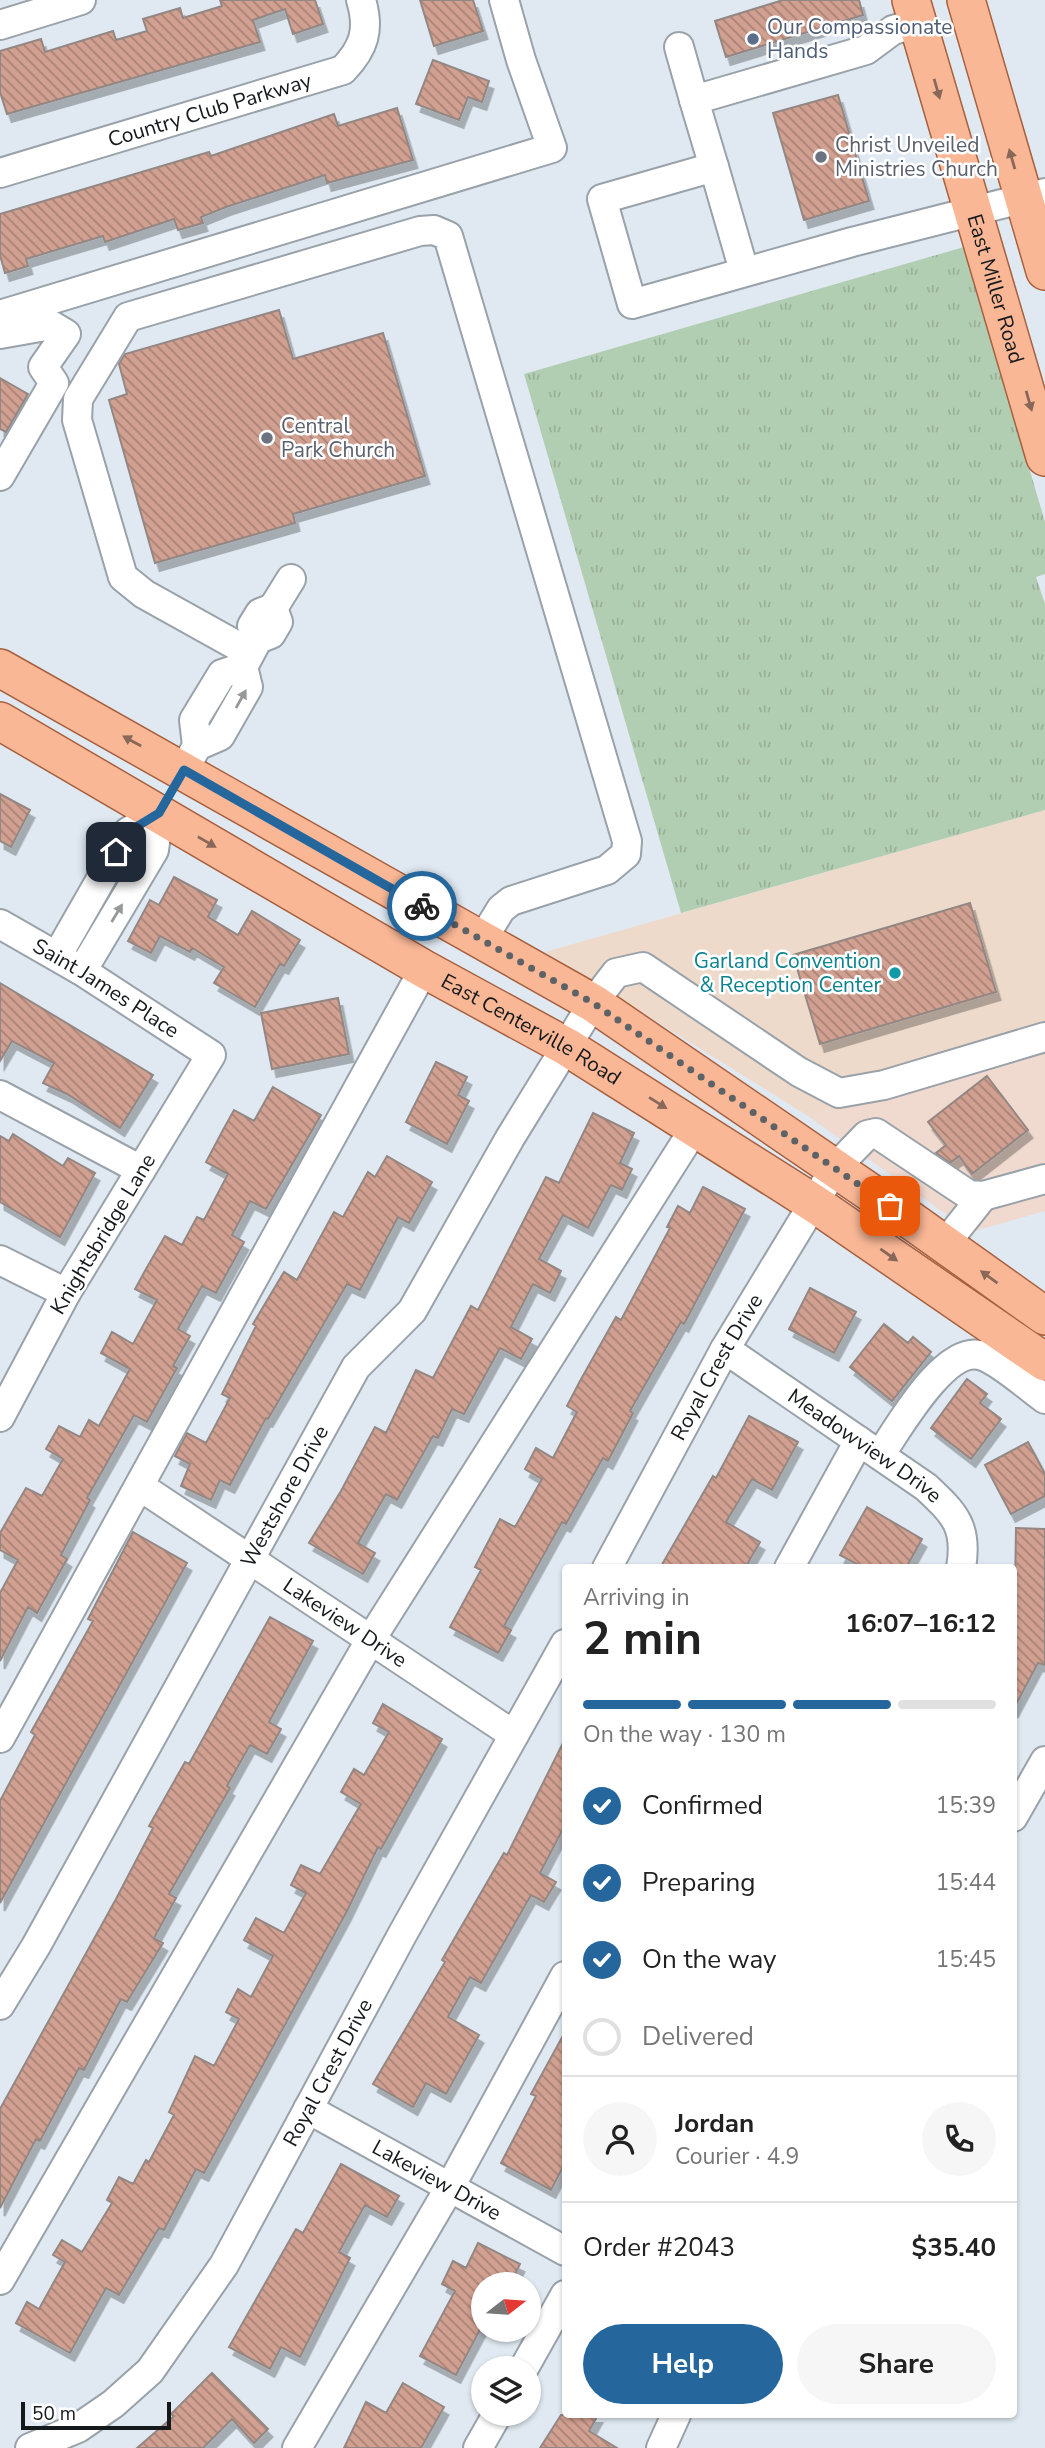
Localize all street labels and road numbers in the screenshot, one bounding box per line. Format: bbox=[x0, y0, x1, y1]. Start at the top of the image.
street label: Country Club Parkway bbox=[105, 66, 315, 154]
street label: East Miller Road bbox=[961, 211, 1031, 367]
street label: Saint James Place bbox=[28, 932, 185, 1045]
street label: East Centerville Road bbox=[436, 967, 626, 1092]
street label: Knightsbridge Lane bbox=[44, 1148, 162, 1320]
street label: Royal Crest Drive bbox=[664, 1289, 769, 1445]
street label: Meadowview Drive bbox=[782, 1382, 948, 1509]
street label: Westshore Drive bbox=[234, 1420, 335, 1572]
street label: Lakeview Drive bbox=[278, 1571, 413, 1674]
street label: Royal Crest Drive bbox=[277, 1994, 379, 2151]
street label: Lakeview Drive bbox=[367, 2133, 506, 2227]

